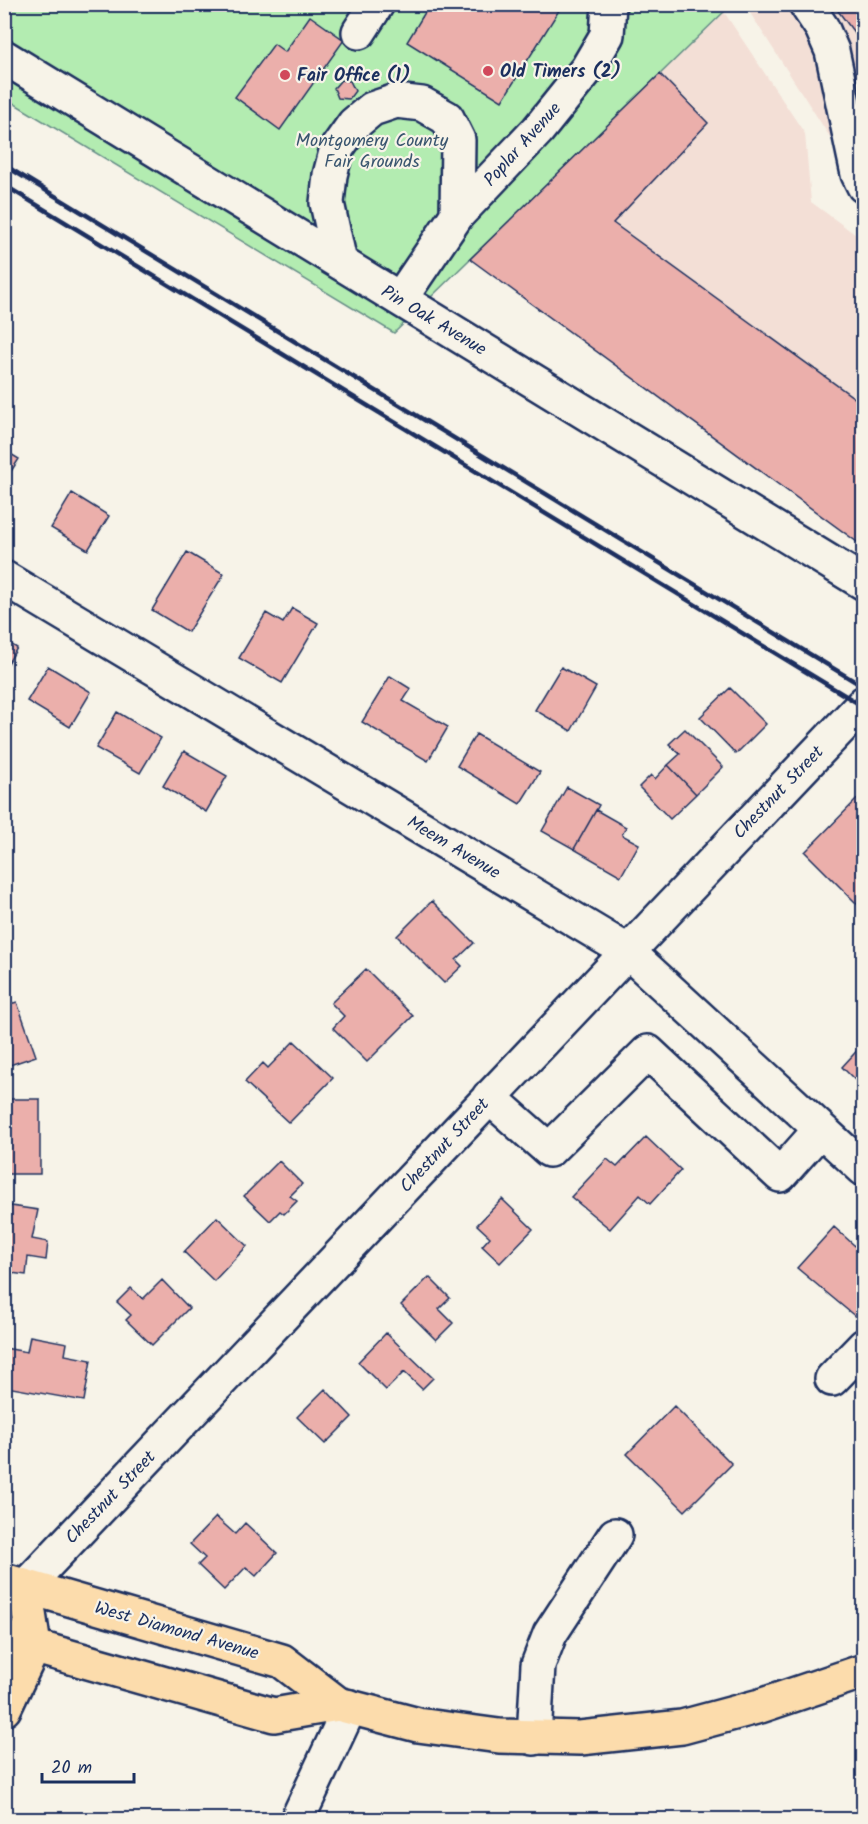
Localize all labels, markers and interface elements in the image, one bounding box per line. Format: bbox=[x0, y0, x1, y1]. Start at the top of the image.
place label: Old Timers (2) bbox=[500, 58, 621, 87]
place label: Fair Office (1) bbox=[297, 62, 410, 91]
marker: Old Timers (2) bbox=[481, 64, 495, 78]
marker: Fair Office (1) bbox=[278, 68, 292, 82]
street label: Poplar Avenue bbox=[477, 96, 569, 194]
park label: Montgomery County Fair Grounds bbox=[296, 127, 449, 177]
street label: Pin Oak Avenue bbox=[375, 278, 492, 364]
street label: Chestnut Street bbox=[727, 739, 832, 847]
street label: Meem Avenue bbox=[401, 809, 506, 888]
street label: Chestnut Street bbox=[393, 1091, 498, 1200]
street label: Chestnut Street bbox=[59, 1444, 164, 1552]
street label: West Diamond Avenue bbox=[91, 1594, 262, 1669]
scale bar bbox=[42, 1746, 134, 1784]
text: 20 m bbox=[51, 1754, 92, 1783]

